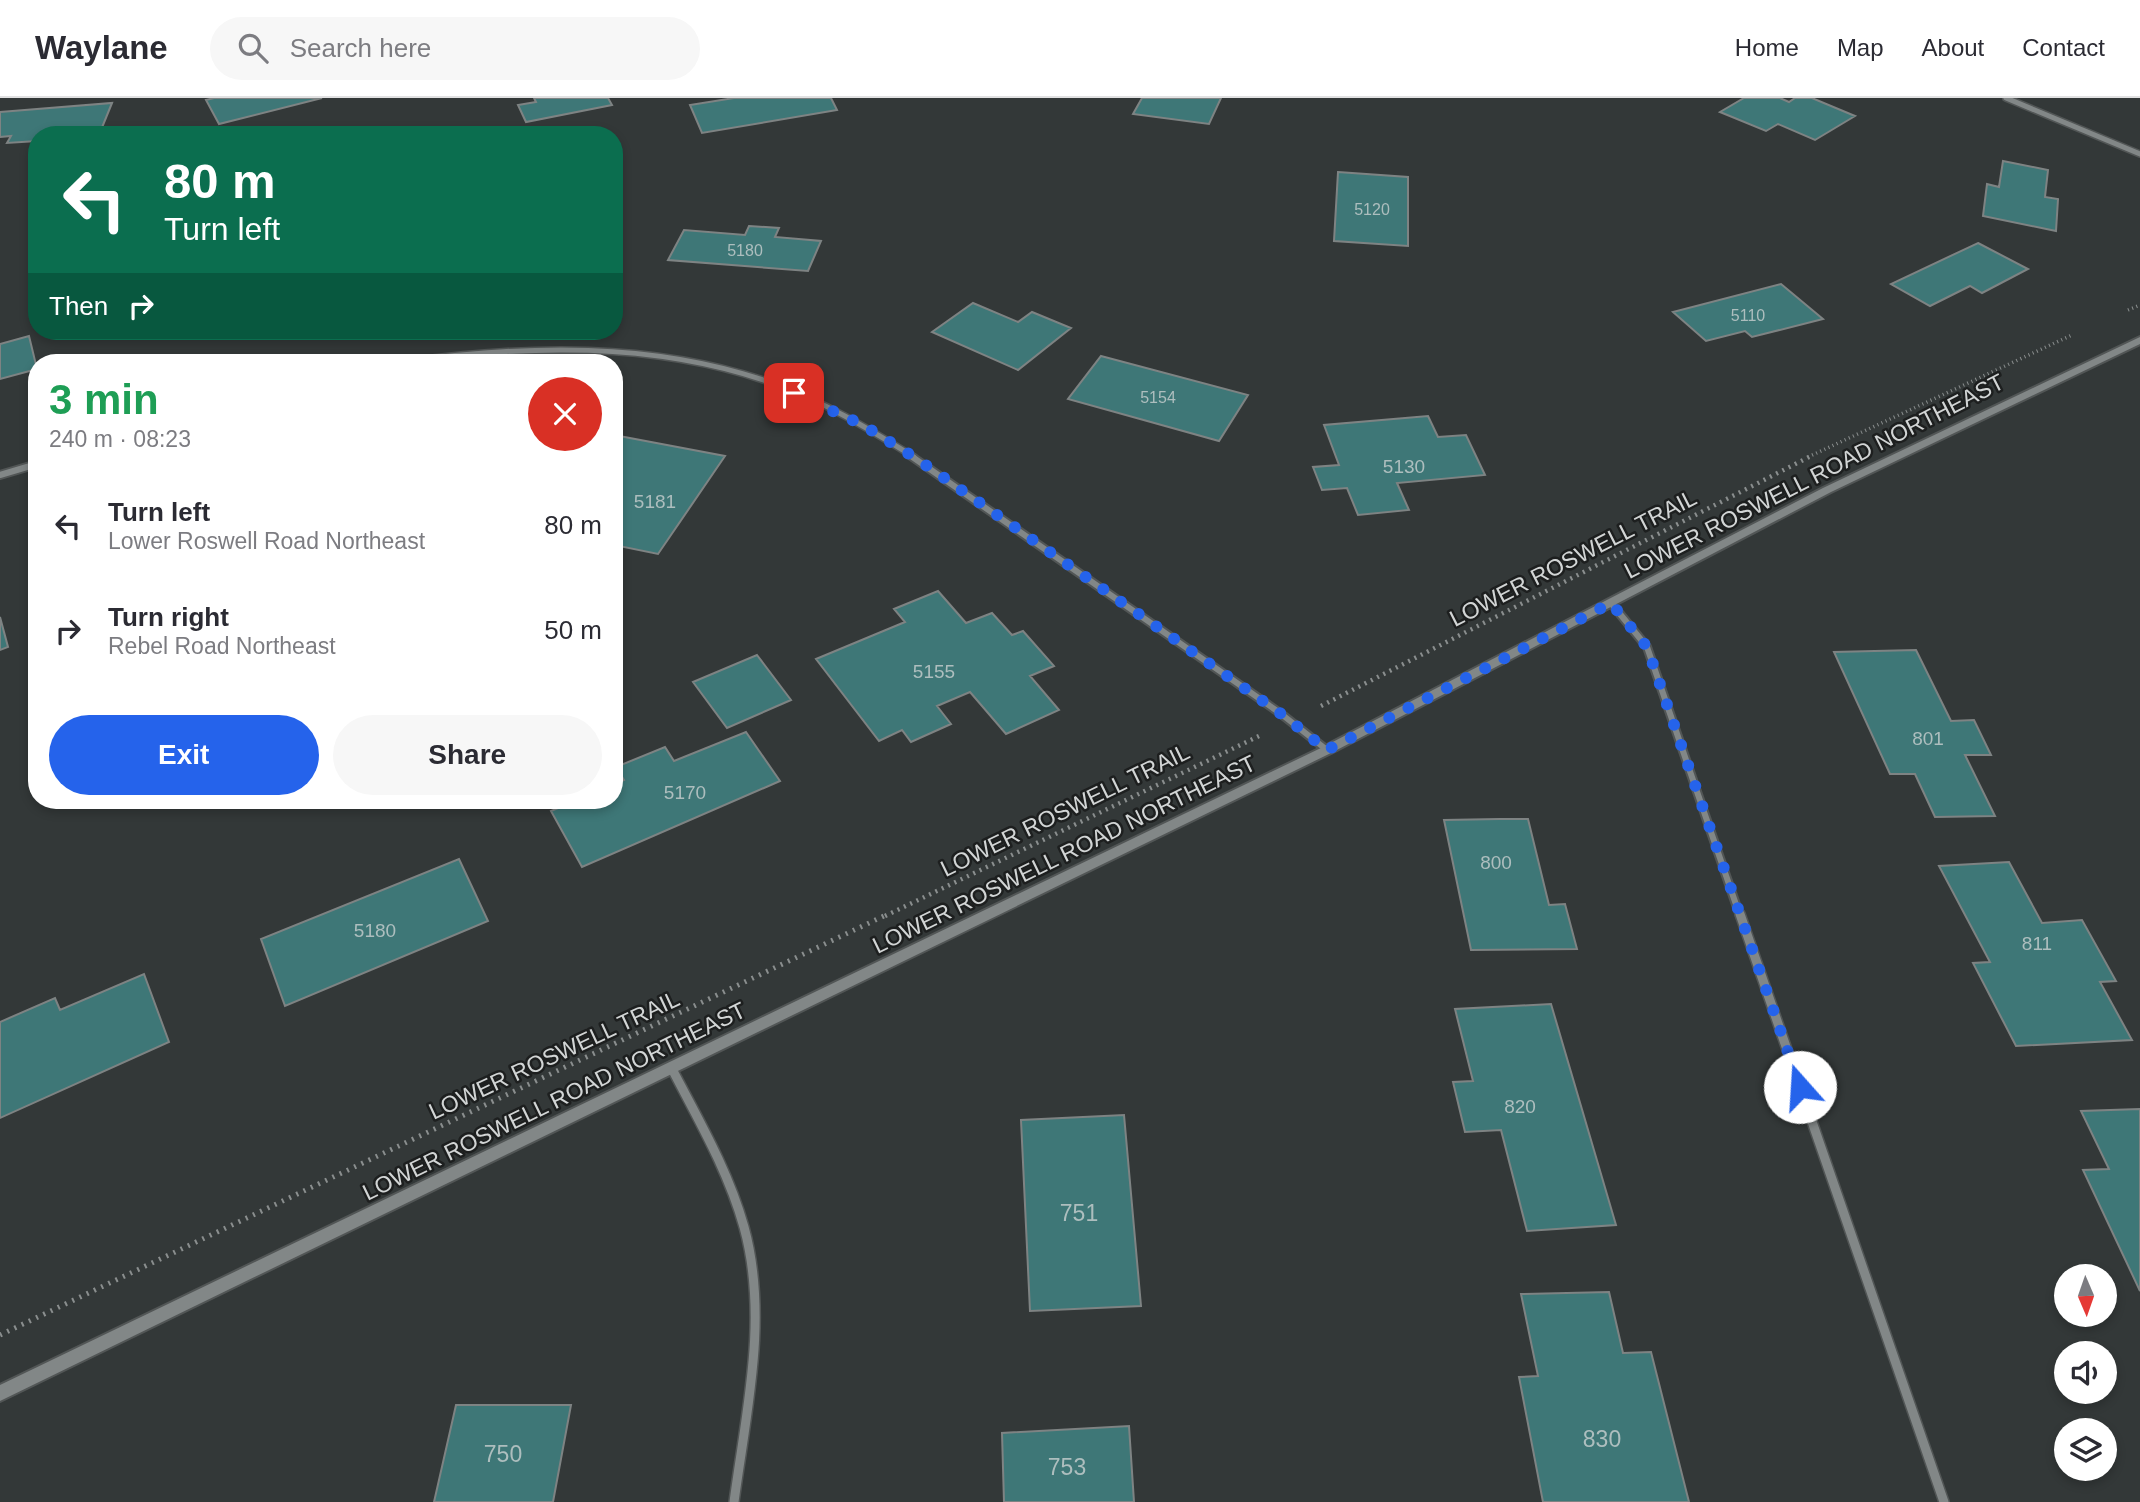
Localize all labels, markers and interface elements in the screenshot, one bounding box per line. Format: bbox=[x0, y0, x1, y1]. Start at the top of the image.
search box bbox=[210, 17, 700, 80]
text: Waylane bbox=[35, 29, 168, 66]
icon: search bbox=[234, 29, 272, 67]
text: Search here bbox=[290, 33, 431, 63]
text: Home bbox=[1735, 34, 1799, 61]
text: Map bbox=[1837, 34, 1884, 61]
text: About bbox=[1922, 34, 1984, 61]
text: Contact bbox=[2022, 34, 2105, 61]
icon: left bbox=[49, 154, 140, 245]
text: 80 m bbox=[164, 154, 276, 208]
house number: 5120 bbox=[1354, 201, 1390, 218]
text: Turn left bbox=[164, 211, 280, 247]
house number: 5180 bbox=[727, 242, 763, 259]
icon: right bbox=[122, 287, 160, 325]
text: Then bbox=[49, 291, 108, 321]
house number: 5110 bbox=[1731, 307, 1765, 324]
pin bbox=[764, 363, 824, 423]
street label: LOWER ROSWELL ROAD NORTHEAST bbox=[1620, 368, 2008, 584]
icon: arrive bbox=[775, 374, 813, 412]
text: 3 min bbox=[49, 376, 159, 423]
button: close bbox=[528, 377, 602, 451]
house number: 5154 bbox=[1140, 389, 1176, 406]
text: 240 m · 08:23 bbox=[49, 426, 191, 452]
house number: 5130 bbox=[1383, 456, 1425, 477]
street label: LOWER ROSWELL TRAIL bbox=[1445, 484, 1701, 632]
house number: 5181 bbox=[634, 491, 676, 512]
text: Turn left bbox=[108, 497, 210, 527]
icon: left bbox=[49, 507, 87, 545]
text: 80 m bbox=[544, 510, 602, 540]
text: Lower Roswell Road Northeast bbox=[108, 528, 425, 554]
text: Turn right bbox=[108, 602, 229, 632]
icon: right bbox=[49, 612, 87, 650]
text: 50 m bbox=[544, 615, 602, 645]
text: Rebel Road Northeast bbox=[108, 633, 336, 659]
house number: 5155 bbox=[913, 661, 955, 682]
button: Exit bbox=[49, 715, 319, 795]
button: Share bbox=[333, 715, 602, 795]
house number: 801 bbox=[1912, 728, 1944, 749]
street label: LOWER ROSWELL TRAIL bbox=[936, 738, 1194, 882]
street label: LOWER ROSWELL ROAD NORTHEAST bbox=[868, 750, 1260, 958]
house number: 5170 bbox=[664, 782, 706, 803]
house number: 800 bbox=[1480, 852, 1512, 873]
house number: 5180 bbox=[354, 920, 396, 941]
house number: 811 bbox=[2022, 933, 2052, 954]
street label: LOWER ROSWELL TRAIL bbox=[425, 985, 684, 1125]
street label: LOWER ROSWELL ROAD NORTHEAST bbox=[358, 997, 750, 1205]
position arrow bbox=[1763, 1050, 1837, 1124]
house number: 820 bbox=[1504, 1096, 1536, 1117]
house number: 751 bbox=[1060, 1200, 1098, 1226]
north arrow bbox=[2054, 1264, 2118, 1326]
map controls bbox=[2054, 1264, 2117, 1481]
button: sound bbox=[2054, 1341, 2117, 1404]
button: layers bbox=[2054, 1418, 2117, 1481]
house number: 830 bbox=[1583, 1426, 1621, 1452]
house number: 750 bbox=[484, 1441, 522, 1467]
house number: 753 bbox=[1048, 1454, 1086, 1480]

